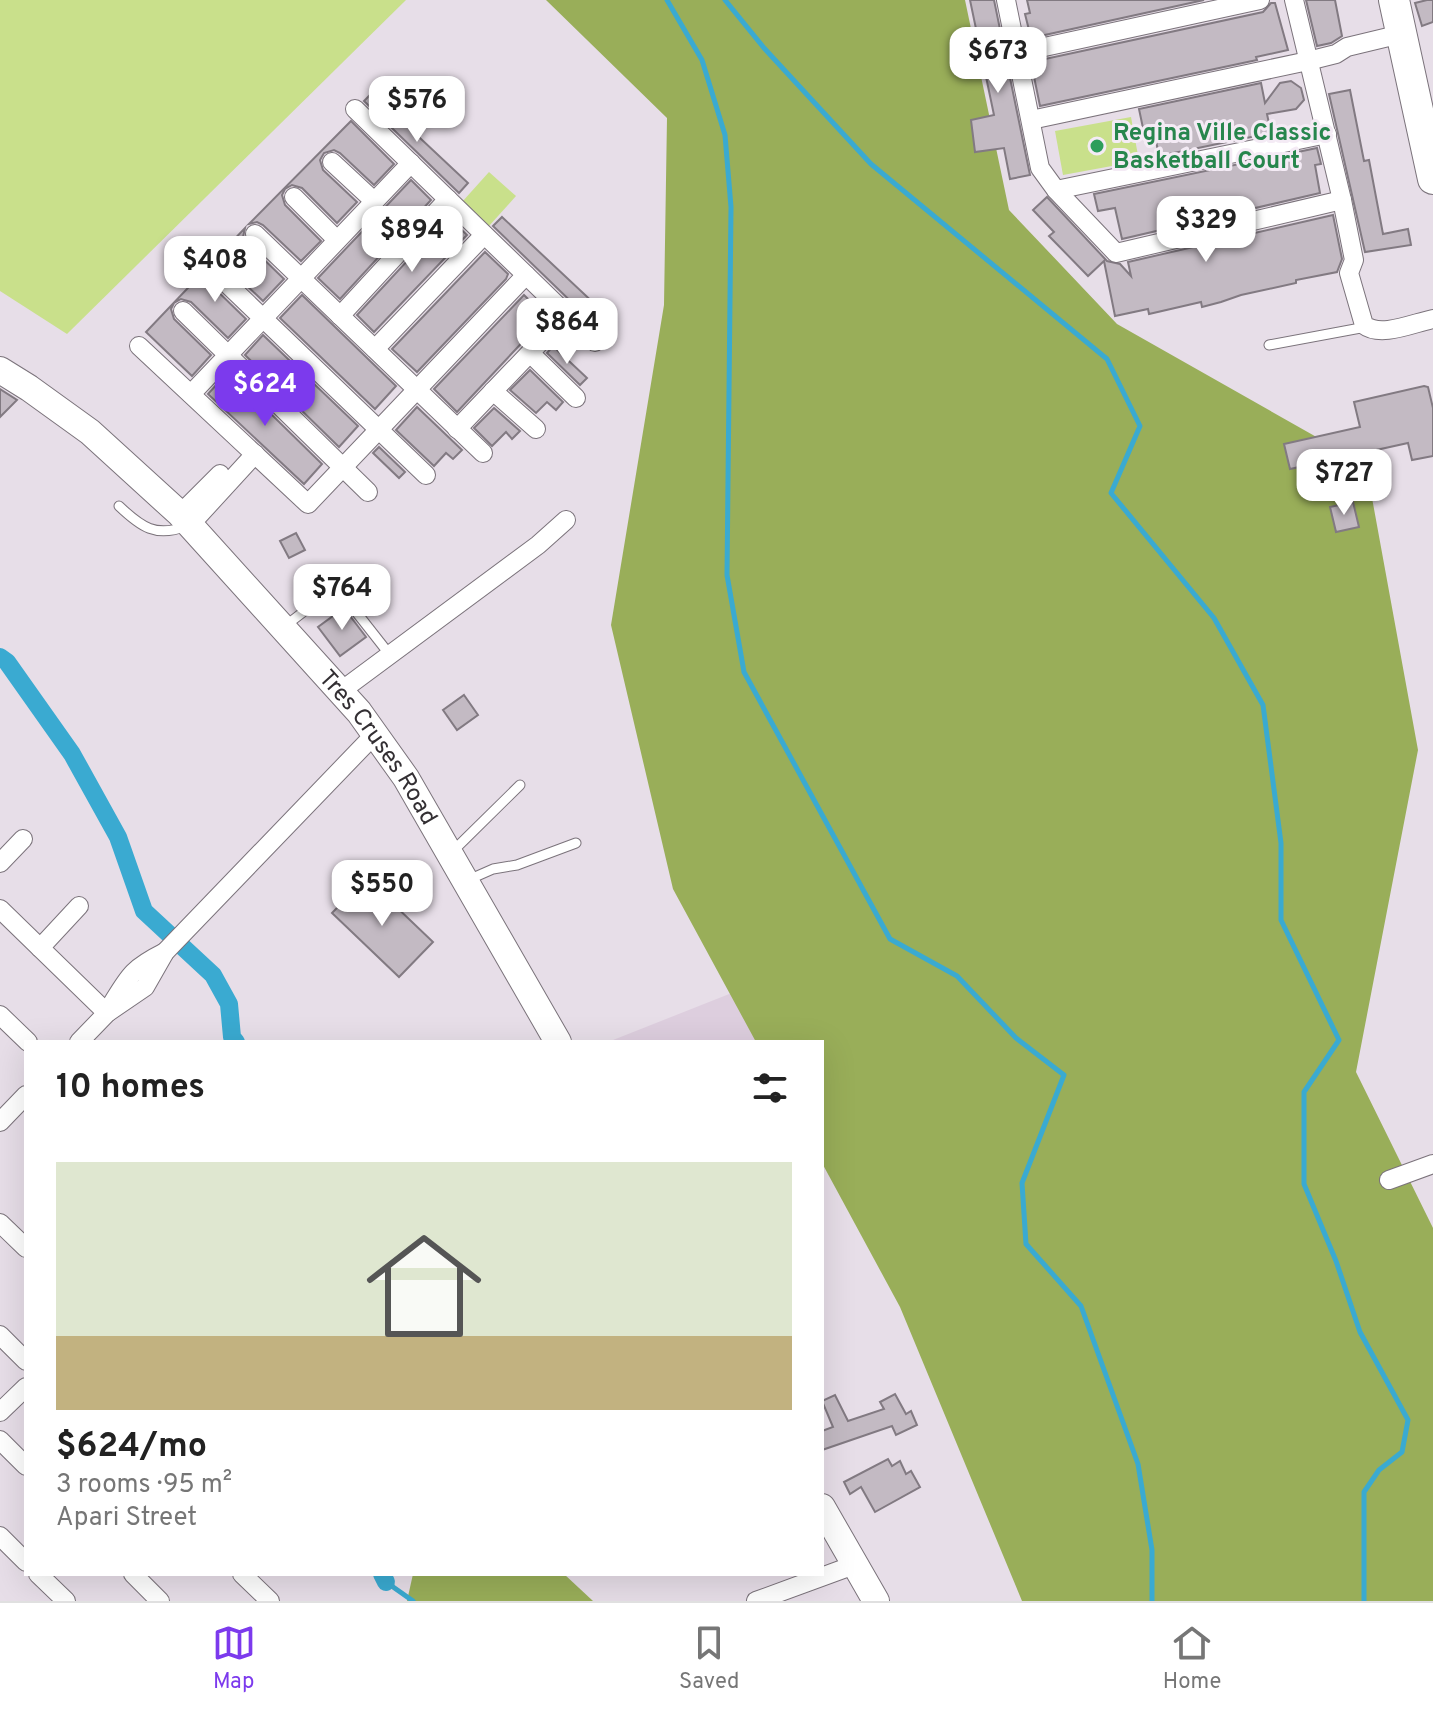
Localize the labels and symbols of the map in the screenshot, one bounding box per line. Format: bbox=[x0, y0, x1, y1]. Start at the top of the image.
pin: $673 bbox=[951, 27, 1045, 95]
pin: $576 bbox=[370, 76, 464, 144]
place label: Regina Ville Classic Basketball Court bbox=[1113, 119, 1332, 177]
marker: Regina Ville Classic Basketball Court bbox=[1088, 137, 1106, 155]
pin: $329 bbox=[1159, 196, 1253, 264]
pin: $894 bbox=[365, 206, 459, 274]
pin: $408 bbox=[168, 236, 262, 304]
pin: $864 bbox=[520, 298, 614, 366]
pin: $624 bbox=[218, 360, 312, 428]
pin: $727 bbox=[1297, 449, 1391, 517]
pin: $764 bbox=[295, 564, 389, 632]
street label: Tres Cruses Road bbox=[311, 664, 443, 831]
pin: $550 bbox=[335, 860, 429, 928]

